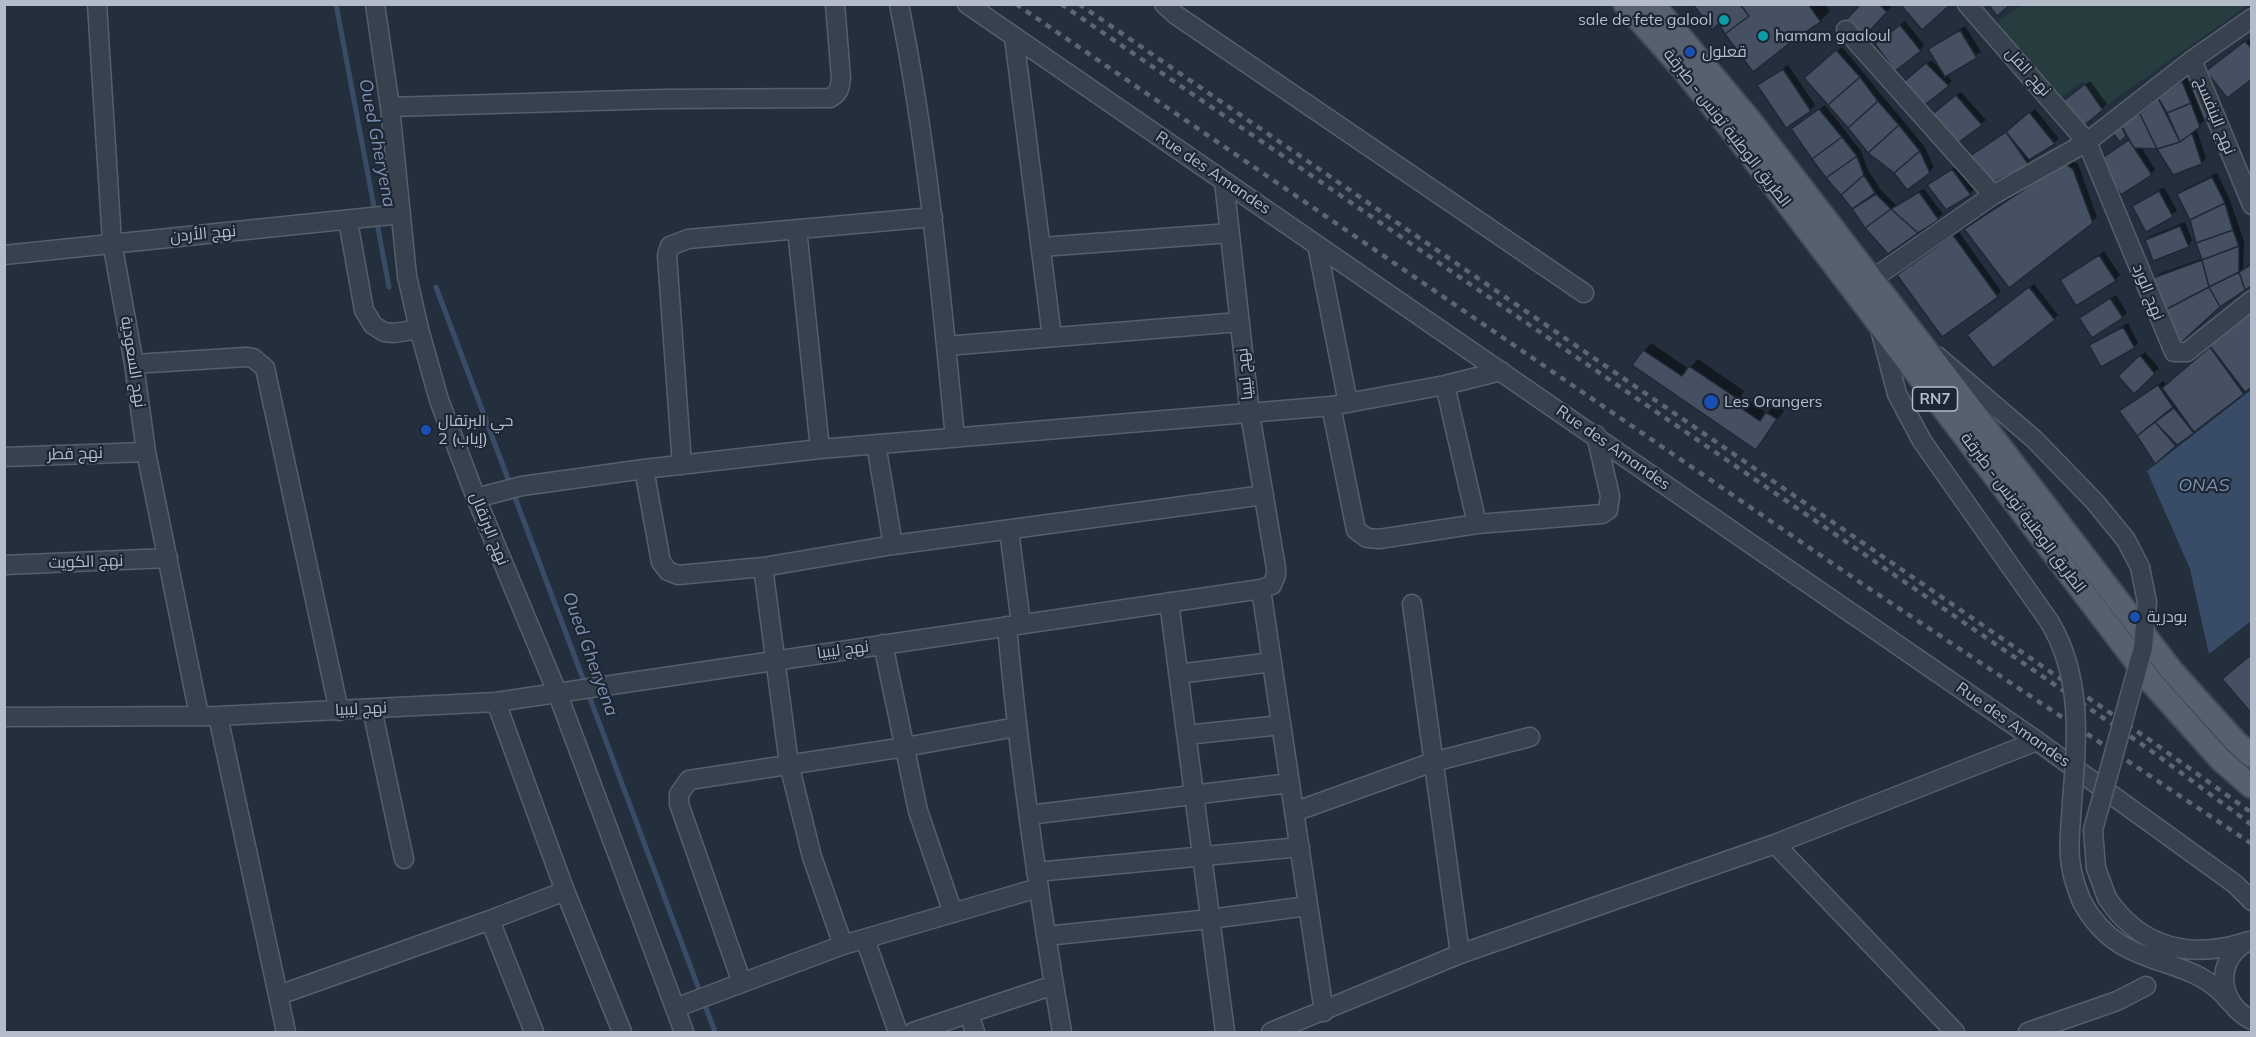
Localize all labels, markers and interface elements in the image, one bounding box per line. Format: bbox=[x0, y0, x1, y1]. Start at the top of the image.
place label: sale de fete galool bbox=[1578, 10, 1712, 30]
marker: sale de fete galool bbox=[1717, 13, 1731, 27]
place label: hamam gaaloul bbox=[1775, 26, 1891, 46]
marker: hamam gaaloul bbox=[1756, 29, 1770, 43]
place label: قعلول bbox=[1702, 42, 1747, 62]
street label: نهج الفل bbox=[2001, 44, 2055, 100]
street label: الطريق الوطنية تونس - طبرقة bbox=[1659, 45, 1795, 211]
marker: قعلول bbox=[1683, 45, 1697, 59]
street label: نهج البنفسج bbox=[2191, 75, 2239, 157]
water label: Oued Gheryena bbox=[354, 77, 400, 209]
street label: Rue des Amandes bbox=[1152, 127, 1274, 219]
street label: نهج الأردن bbox=[169, 222, 237, 246]
street label: نهج الورد bbox=[2128, 261, 2168, 323]
street label: نهج السعودية bbox=[116, 315, 150, 409]
street label: نهج ليبيا bbox=[1233, 347, 1257, 401]
road number: RN7 bbox=[1912, 387, 1958, 411]
place label: Les Orangers bbox=[1724, 392, 1823, 412]
marker: Les Orangers bbox=[1702, 393, 1720, 411]
street label: Rue des Amandes bbox=[1552, 402, 1674, 494]
place label: حي البرتقال 2 (إياب) bbox=[438, 411, 513, 449]
marker: حي البرتقال 2 (إياب) bbox=[419, 423, 433, 437]
street label: الطريق الوطنية تونس - طبرقة bbox=[1957, 429, 2089, 597]
street label: نهج قطر bbox=[47, 443, 103, 465]
water label: ONAS bbox=[2178, 475, 2230, 497]
street label: نهج البرتقال bbox=[466, 490, 512, 568]
street label: نهج الكويت bbox=[48, 551, 124, 573]
water label: Oued Gheryena bbox=[557, 589, 623, 719]
place label: بودرية bbox=[2147, 607, 2187, 627]
marker: بودرية bbox=[2128, 610, 2142, 624]
street label: نهج ليبيا bbox=[816, 637, 870, 663]
street label: Rue des Amandes bbox=[1952, 679, 2074, 771]
street label: نهج ليبيا bbox=[334, 698, 388, 720]

